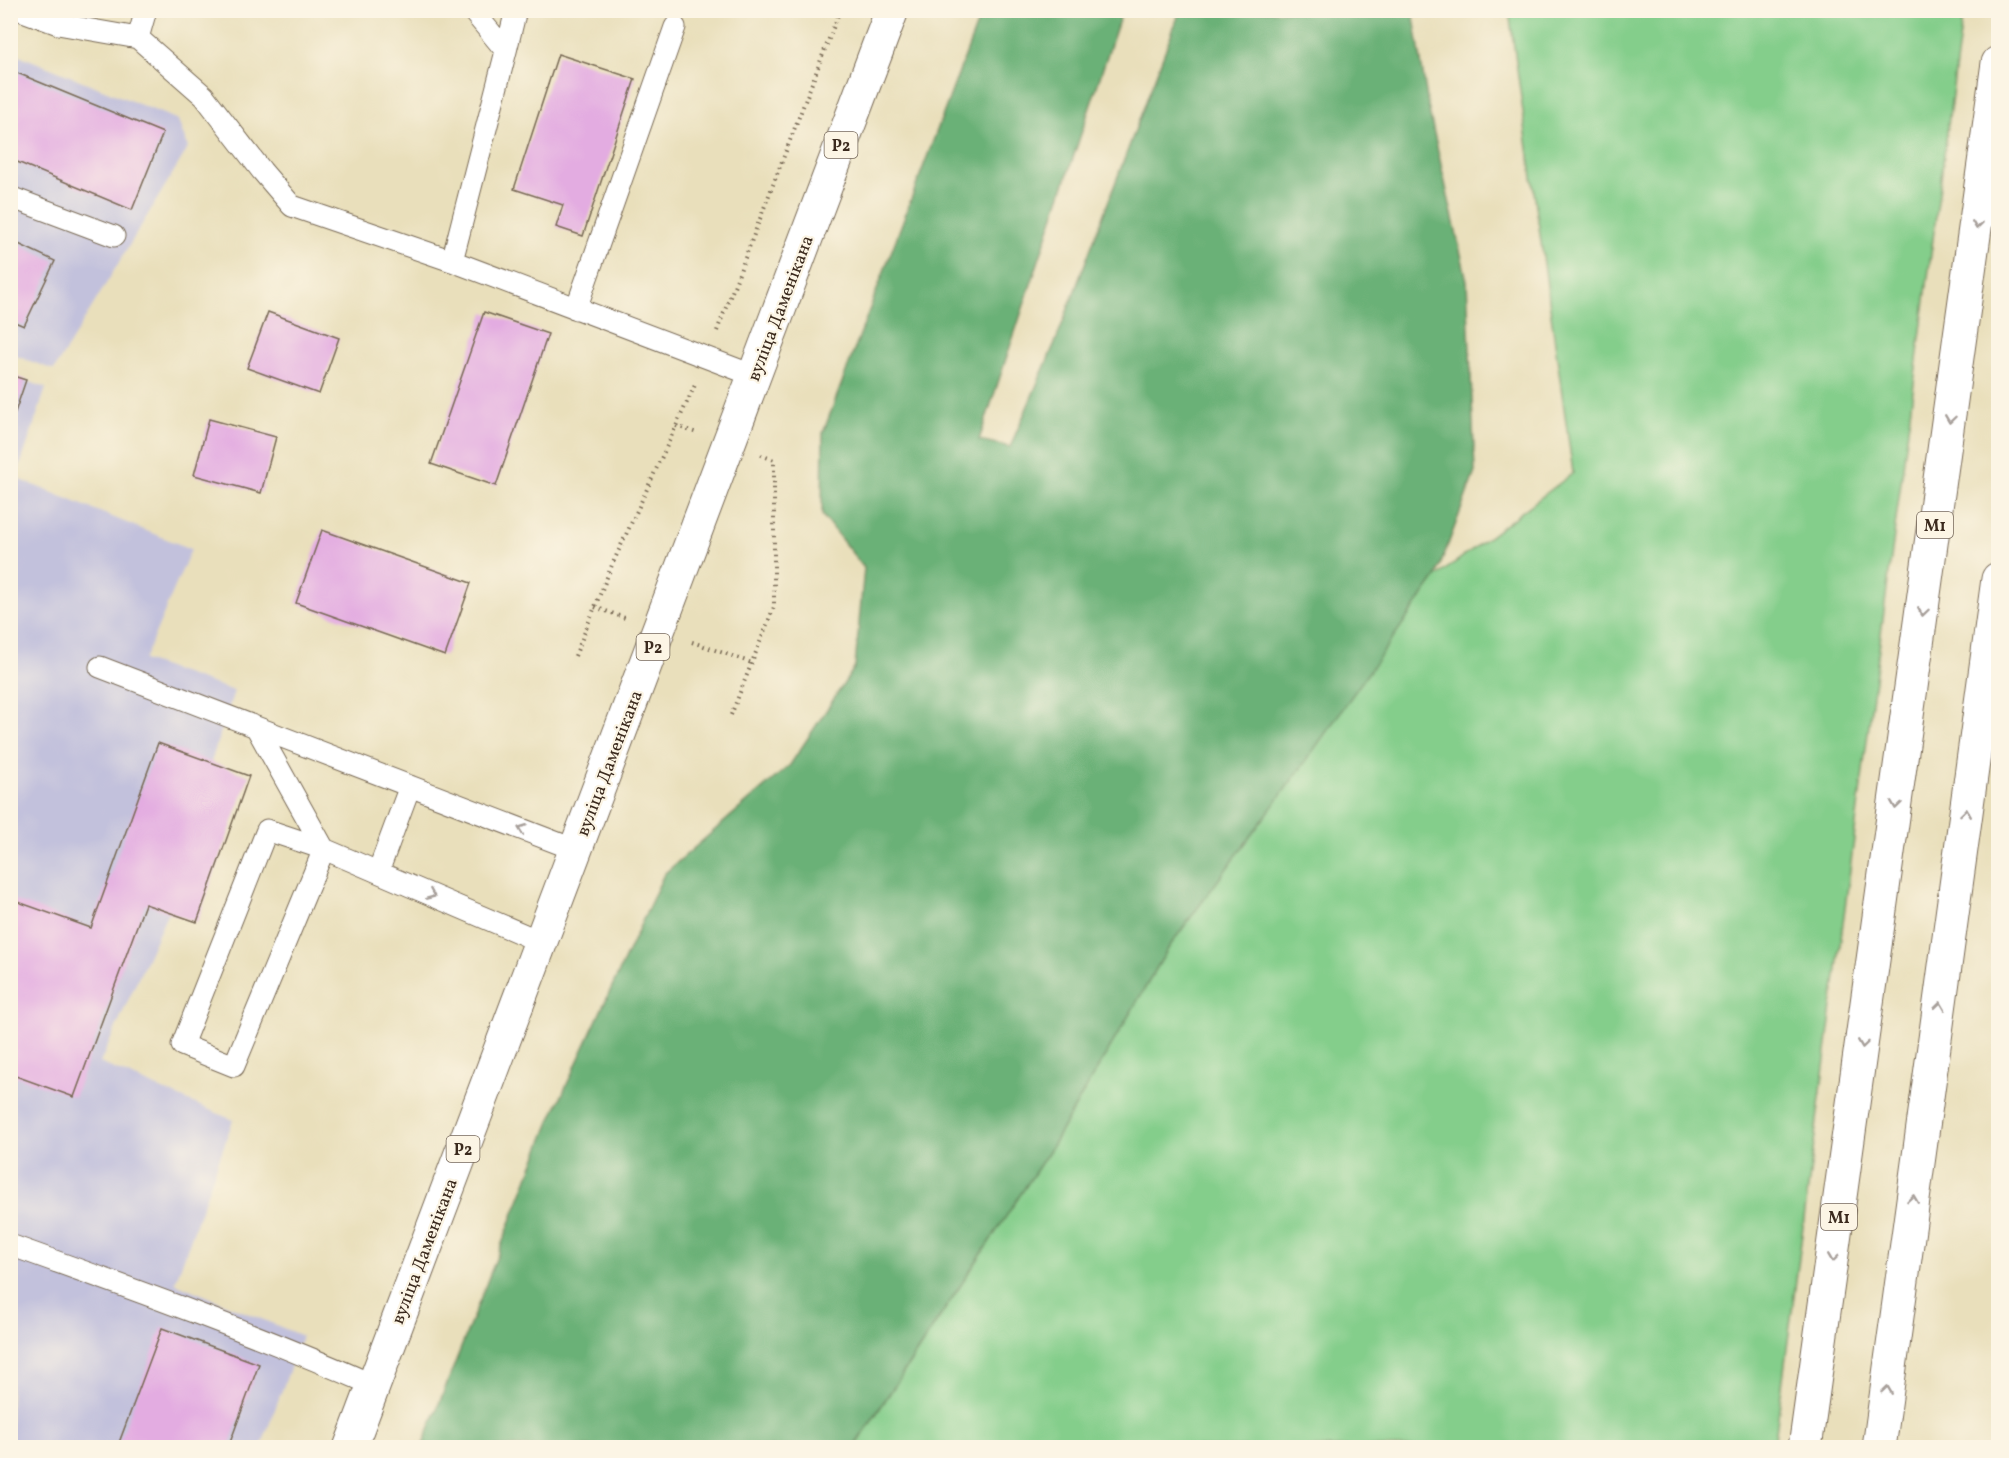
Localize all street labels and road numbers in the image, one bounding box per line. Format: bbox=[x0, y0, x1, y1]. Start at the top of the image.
road number: Р2 bbox=[824, 132, 858, 158]
street label: вуліца Даменікана bbox=[742, 232, 821, 385]
road number: М1 bbox=[1917, 512, 1953, 538]
road number: Р2 bbox=[636, 634, 670, 660]
street label: вуліца Даменікана bbox=[571, 687, 650, 840]
road number: Р2 bbox=[446, 1136, 480, 1162]
street label: вуліца Даменікана bbox=[386, 1175, 465, 1328]
road number: М1 bbox=[1821, 1204, 1857, 1230]

